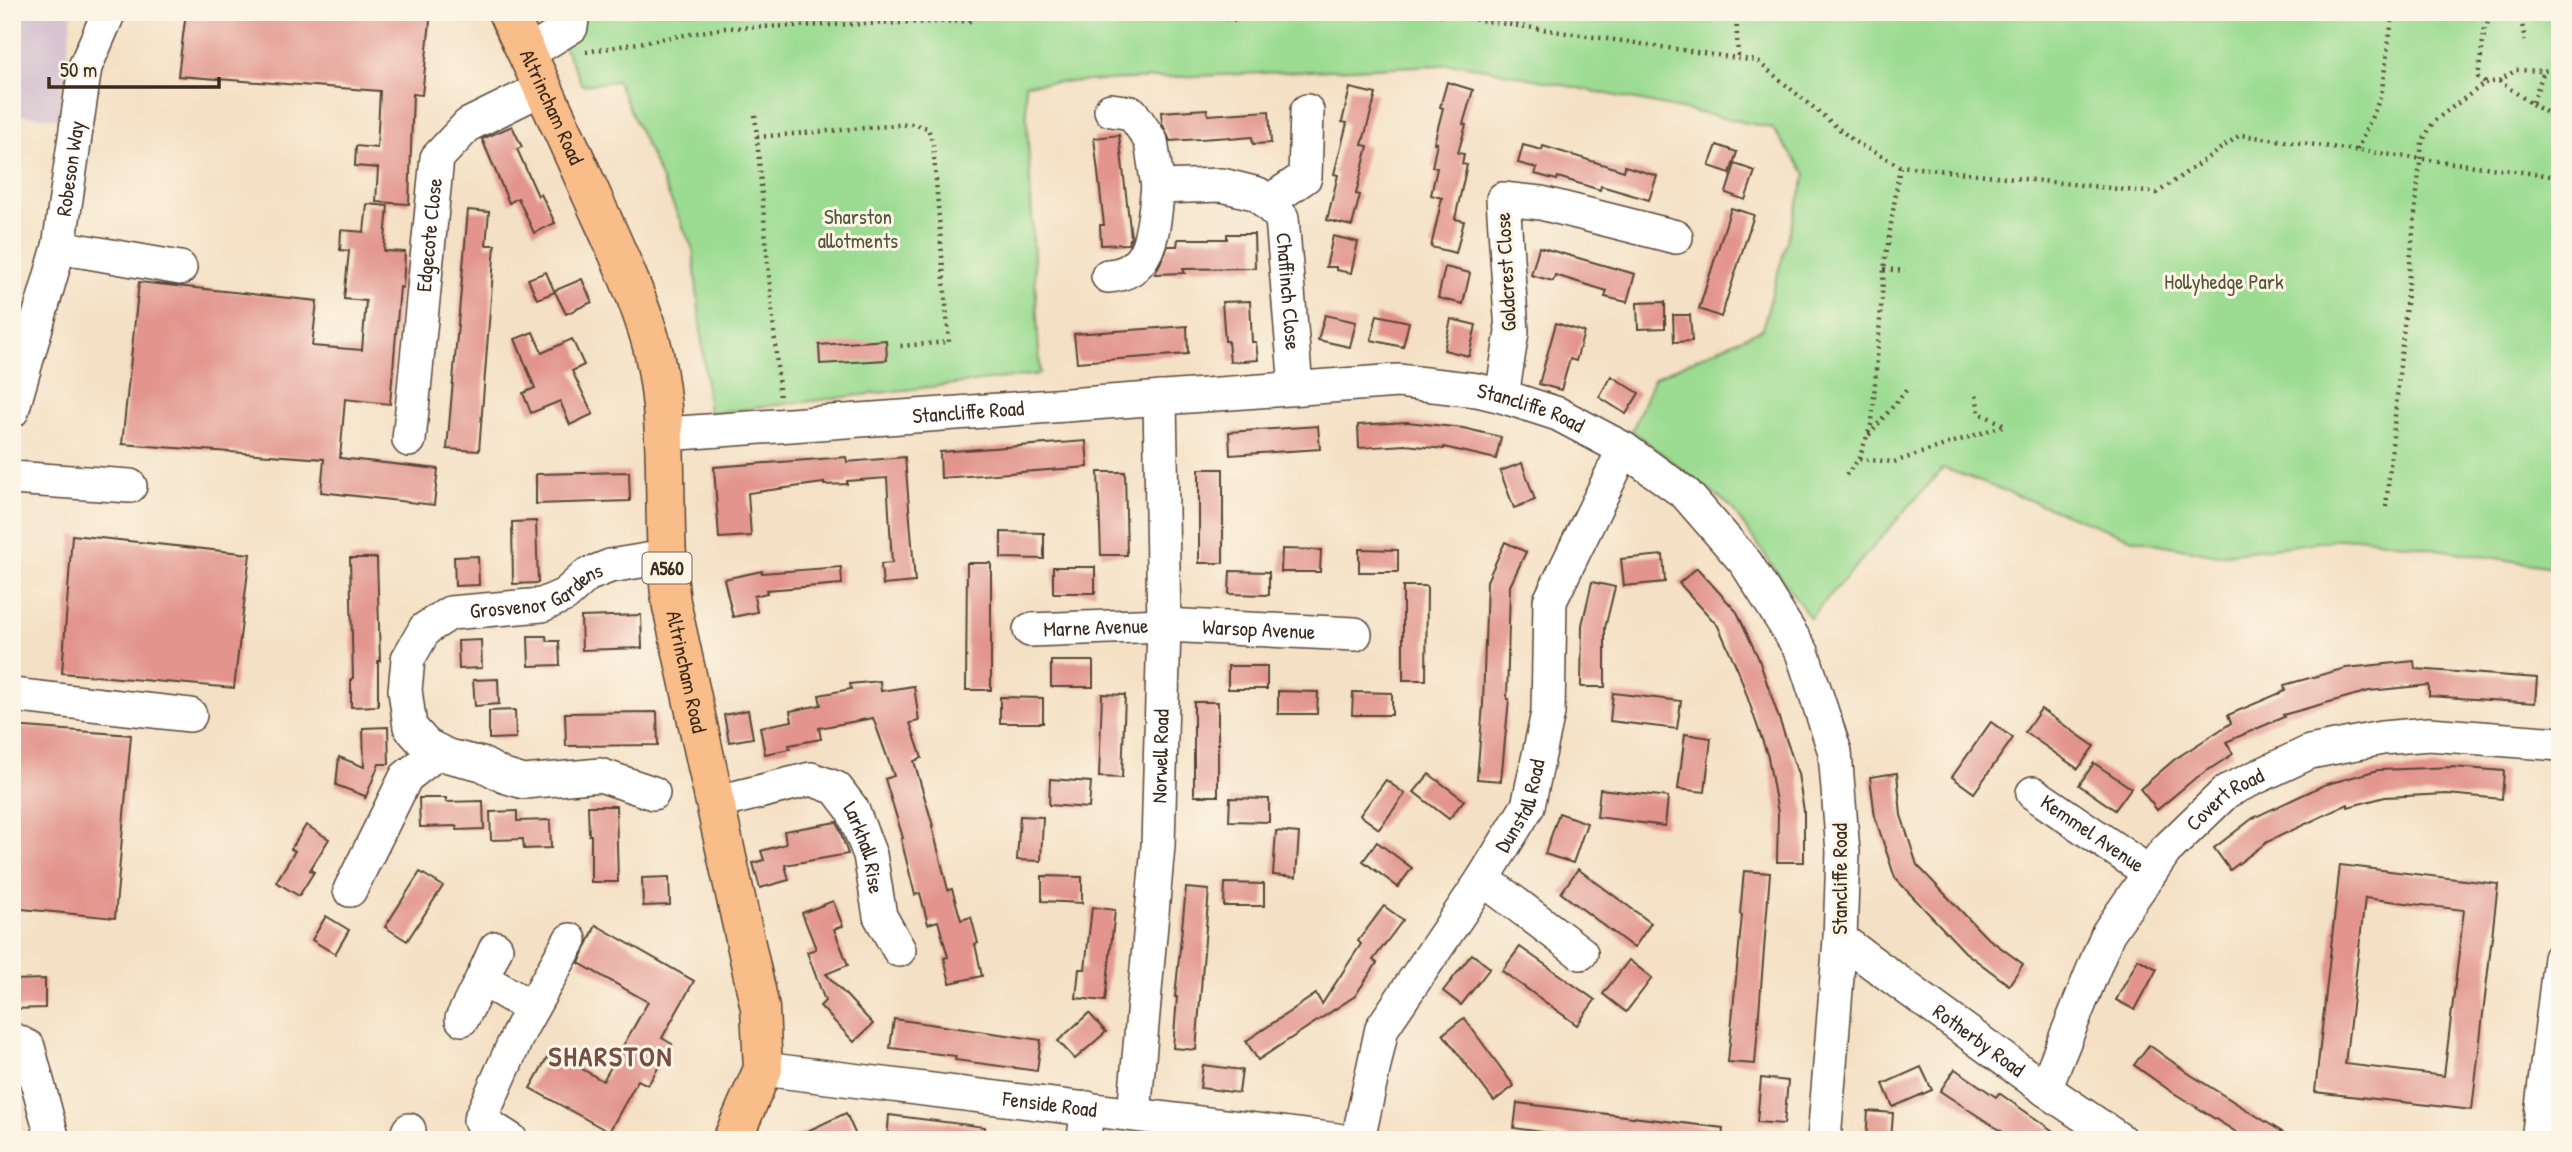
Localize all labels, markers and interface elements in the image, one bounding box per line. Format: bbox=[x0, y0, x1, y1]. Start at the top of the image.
street label: Altrincham Road bbox=[513, 44, 591, 169]
scale bar bbox=[49, 46, 219, 90]
text: 50 m bbox=[60, 55, 97, 84]
street label: Robeson Way bbox=[49, 119, 91, 218]
street label: Edgecote Close bbox=[409, 177, 449, 293]
park label: Sharston allotments bbox=[818, 202, 898, 255]
street label: Goldcrest Close bbox=[1488, 212, 1523, 332]
street label: Chaffinch Close bbox=[1269, 232, 1308, 351]
park label: Hollyhedge Park bbox=[2164, 267, 2284, 296]
street label: Stancliffe Road bbox=[1474, 376, 1590, 439]
street label: Stancliffe Road bbox=[911, 393, 1025, 430]
road number: A560 bbox=[642, 552, 692, 583]
street label: Grosvenor Gardens bbox=[469, 555, 607, 625]
street label: Altrincham Road bbox=[659, 608, 714, 735]
street label: Marne Avenue bbox=[1043, 611, 1149, 643]
street label: Warsop Avenue bbox=[1202, 612, 1316, 646]
street label: Norwell Road bbox=[1144, 709, 1176, 804]
street label: Dunstall Road bbox=[1488, 756, 1552, 858]
street label: Covert Road bbox=[2179, 761, 2269, 837]
street label: Kemmel Avenue bbox=[2035, 787, 2150, 879]
street label: Larkhall Rise bbox=[837, 795, 891, 896]
street label: Stancliffe Road bbox=[1825, 823, 1854, 935]
street label: Rotherby Road bbox=[1927, 997, 2031, 1084]
district label: SHARSTON bbox=[549, 1037, 673, 1075]
street label: Fenside Road bbox=[1000, 1084, 1099, 1124]

